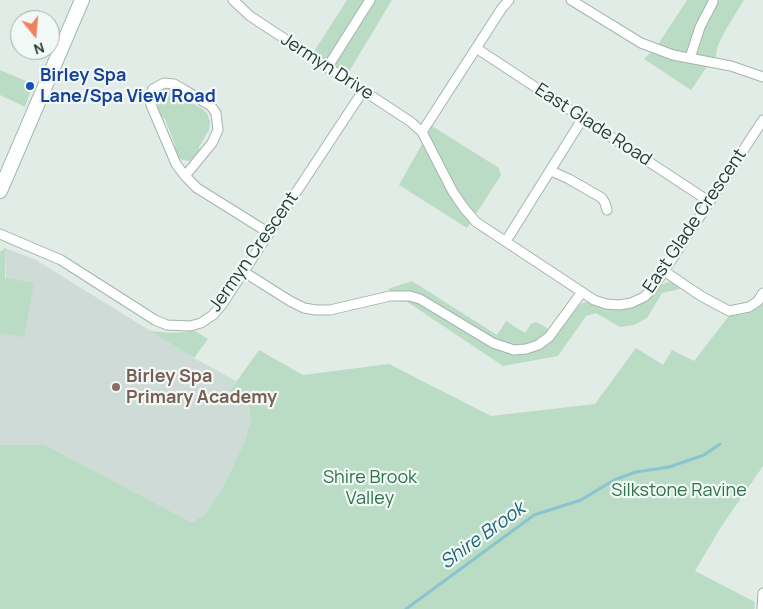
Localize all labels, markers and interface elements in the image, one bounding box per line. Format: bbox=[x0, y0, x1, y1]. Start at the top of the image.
north arrow bbox=[10, 10, 60, 60]
street label: Jermyn Drive bbox=[277, 29, 377, 105]
text: N bbox=[32, 38, 47, 59]
place label: Birley Spa Lane/Spa View Road bbox=[40, 65, 216, 108]
street label: East Glade Road bbox=[531, 79, 655, 171]
marker: Birley Spa Lane/Spa View Road bbox=[24, 80, 36, 92]
street label: East Glade Crescent bbox=[639, 145, 751, 297]
street label: Jermyn Crescent bbox=[205, 188, 303, 316]
place label: Birley Spa Primary Academy bbox=[126, 366, 277, 408]
marker: Birley Spa Primary Academy bbox=[110, 381, 122, 393]
park label: Shire Brook Valley bbox=[323, 467, 417, 509]
park label: Silkstone Ravine bbox=[611, 480, 747, 502]
water label: Shire Brook bbox=[436, 498, 530, 574]

